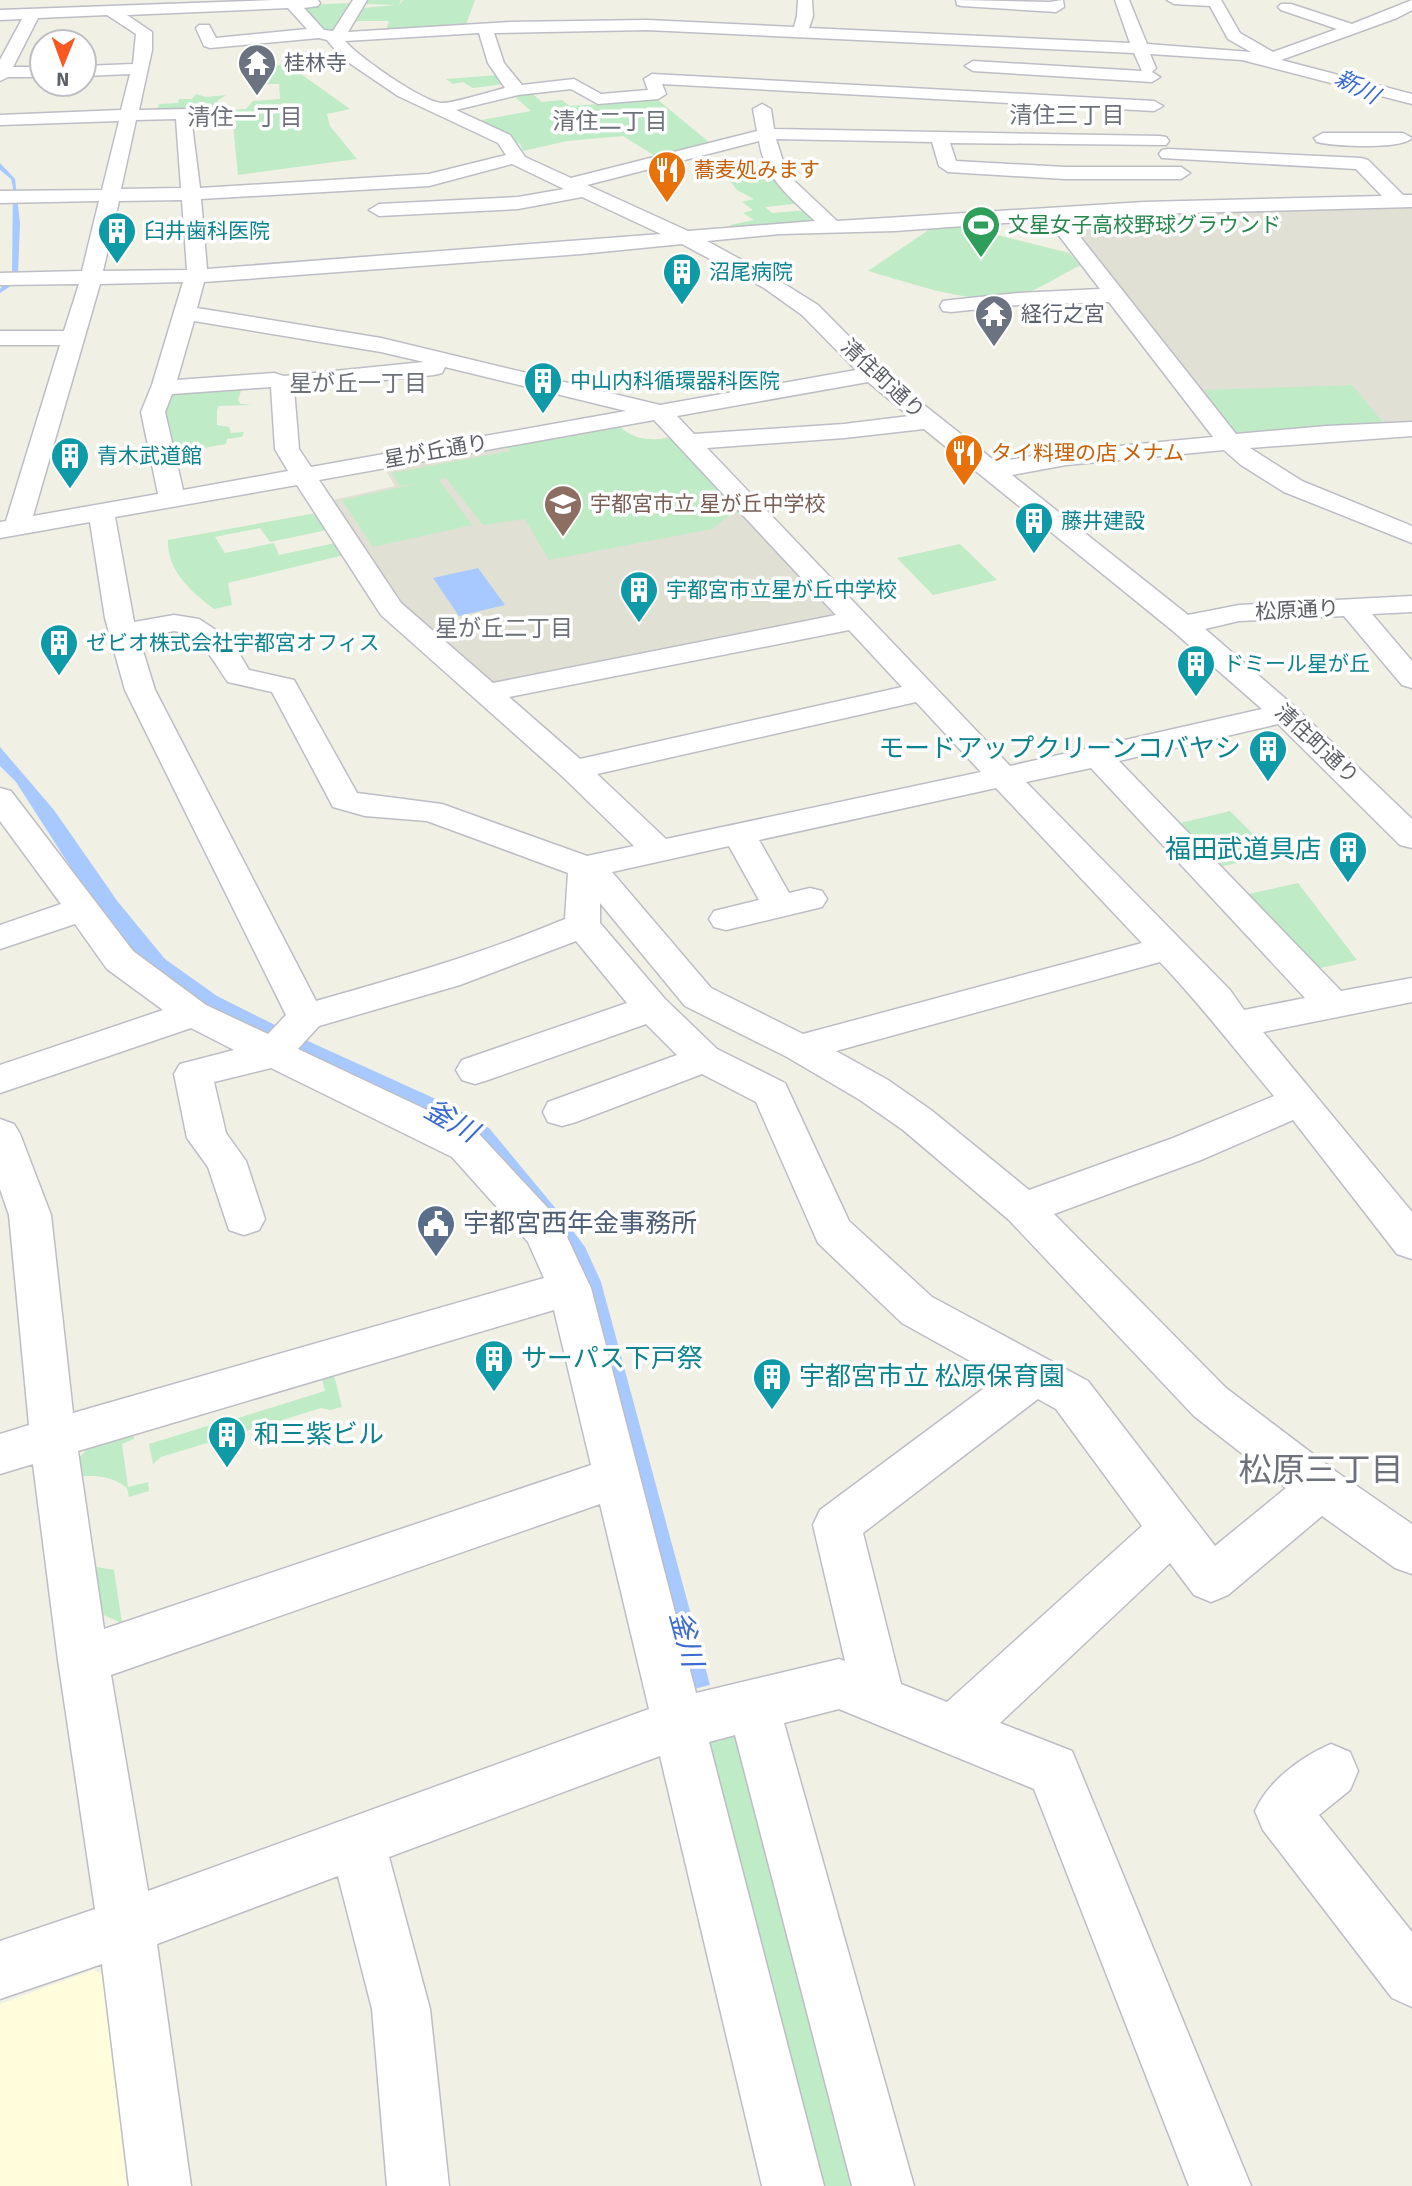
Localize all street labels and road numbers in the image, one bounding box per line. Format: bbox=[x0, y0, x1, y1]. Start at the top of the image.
street label: 清住町通り bbox=[836, 334, 930, 424]
street label: 星が丘通り bbox=[382, 429, 490, 473]
street label: 松原通り bbox=[1254, 595, 1340, 625]
street label: 清住町通り bbox=[1270, 699, 1364, 789]

